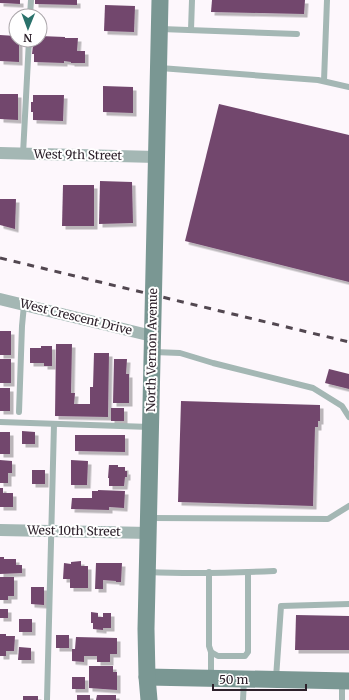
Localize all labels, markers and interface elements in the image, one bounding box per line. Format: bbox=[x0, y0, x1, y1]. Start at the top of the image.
north arrow bbox=[8, 8, 48, 48]
text: N bbox=[23, 31, 32, 45]
street label: West 9th Street bbox=[33, 146, 123, 163]
street label: North Vernon Avenue bbox=[143, 288, 160, 412]
street label: West Crescent Drive bbox=[18, 295, 134, 338]
street label: West 10th Street bbox=[26, 522, 121, 539]
scale bar bbox=[213, 666, 306, 692]
text: 50 m bbox=[219, 672, 248, 687]

